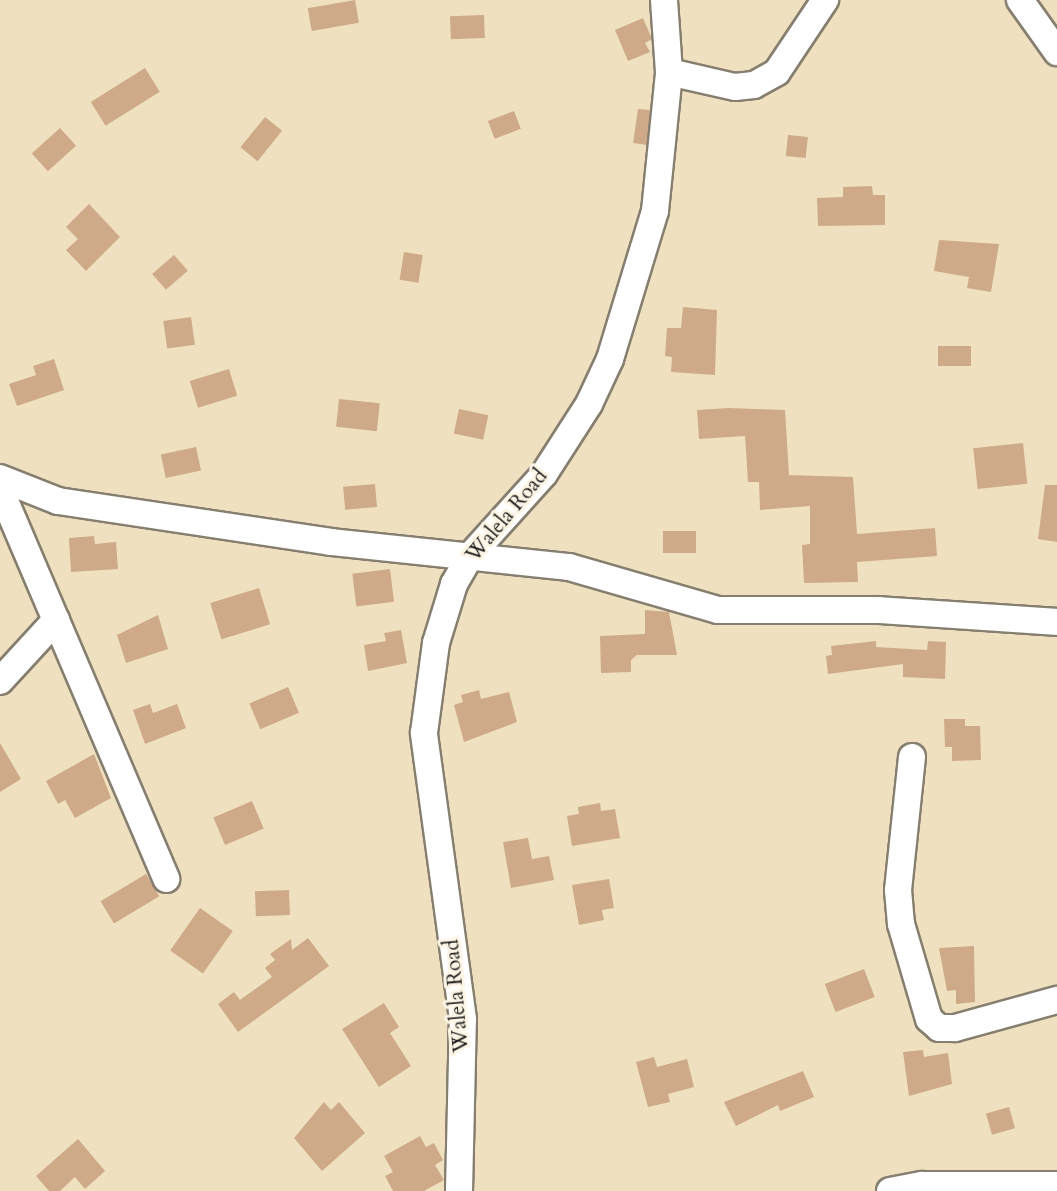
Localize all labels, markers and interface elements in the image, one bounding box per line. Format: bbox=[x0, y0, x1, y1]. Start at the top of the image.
street label: Walela Road bbox=[461, 464, 553, 568]
street label: Walela Road bbox=[440, 938, 474, 1054]

